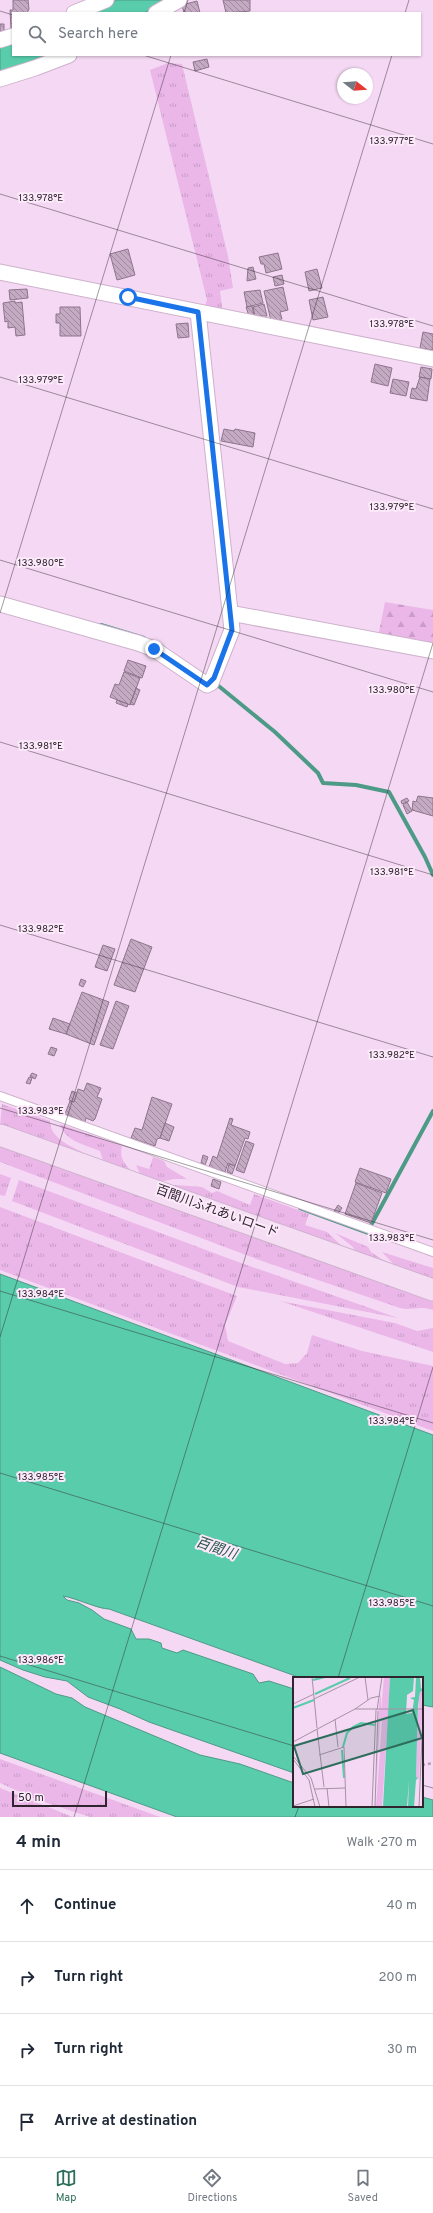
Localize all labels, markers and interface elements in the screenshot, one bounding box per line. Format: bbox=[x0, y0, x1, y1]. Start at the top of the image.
search box bbox=[12, 12, 421, 56]
icon: search bbox=[26, 23, 48, 45]
text: Search here bbox=[58, 25, 138, 44]
north arrow bbox=[337, 68, 373, 104]
text: 133.977°E bbox=[370, 135, 414, 148]
text: 133.978°E bbox=[19, 192, 63, 205]
route start bbox=[119, 288, 137, 306]
text: 133.978°E bbox=[370, 318, 414, 331]
text: 133.979°E bbox=[19, 374, 63, 387]
text: 133.979°E bbox=[370, 501, 414, 514]
text: 133.980°E bbox=[18, 557, 64, 570]
route end bbox=[145, 640, 163, 658]
text: 133.980°E bbox=[369, 684, 415, 697]
text: 133.981°E bbox=[19, 740, 63, 753]
text: 133.981°E bbox=[370, 866, 414, 879]
text: 133.982°E bbox=[18, 923, 64, 936]
text: 133.982°E bbox=[369, 1049, 415, 1062]
text: 133.983°E bbox=[18, 1105, 64, 1118]
street label: 百間川ふれあいロード bbox=[153, 1182, 281, 1242]
text: 133.983°E bbox=[369, 1232, 415, 1245]
text: 133.984°E bbox=[18, 1288, 64, 1301]
text: 133.984°E bbox=[369, 1415, 415, 1428]
text: 133.985°E bbox=[18, 1471, 64, 1484]
water label: 百間川 bbox=[193, 1534, 241, 1565]
text: 133.985°E bbox=[369, 1597, 415, 1610]
text: 133.986°E bbox=[18, 1654, 64, 1667]
inset map bbox=[293, 1677, 423, 1807]
scale bar bbox=[12, 1789, 107, 1808]
text: 50 m bbox=[18, 1791, 44, 1805]
text: 4 min bbox=[16, 1832, 61, 1854]
text: Walk · 270 m bbox=[347, 1835, 417, 1851]
icon: ahead bbox=[16, 1895, 38, 1917]
text: Continue bbox=[54, 1896, 116, 1915]
text: 40 m bbox=[387, 1898, 417, 1914]
icon: right bbox=[16, 1967, 38, 1989]
text: Turn right bbox=[54, 1968, 123, 1987]
text: 200 m bbox=[378, 1970, 417, 1986]
icon: right bbox=[16, 2039, 38, 2061]
text: Turn right bbox=[54, 2040, 123, 2059]
text: 30 m bbox=[387, 2042, 417, 2058]
icon: arrive bbox=[16, 2111, 38, 2133]
text: Arrive at destination bbox=[54, 2112, 197, 2131]
tab: Map bbox=[55, 2167, 77, 2205]
tab: Directions bbox=[187, 2167, 237, 2205]
tab: Saved bbox=[348, 2167, 378, 2205]

